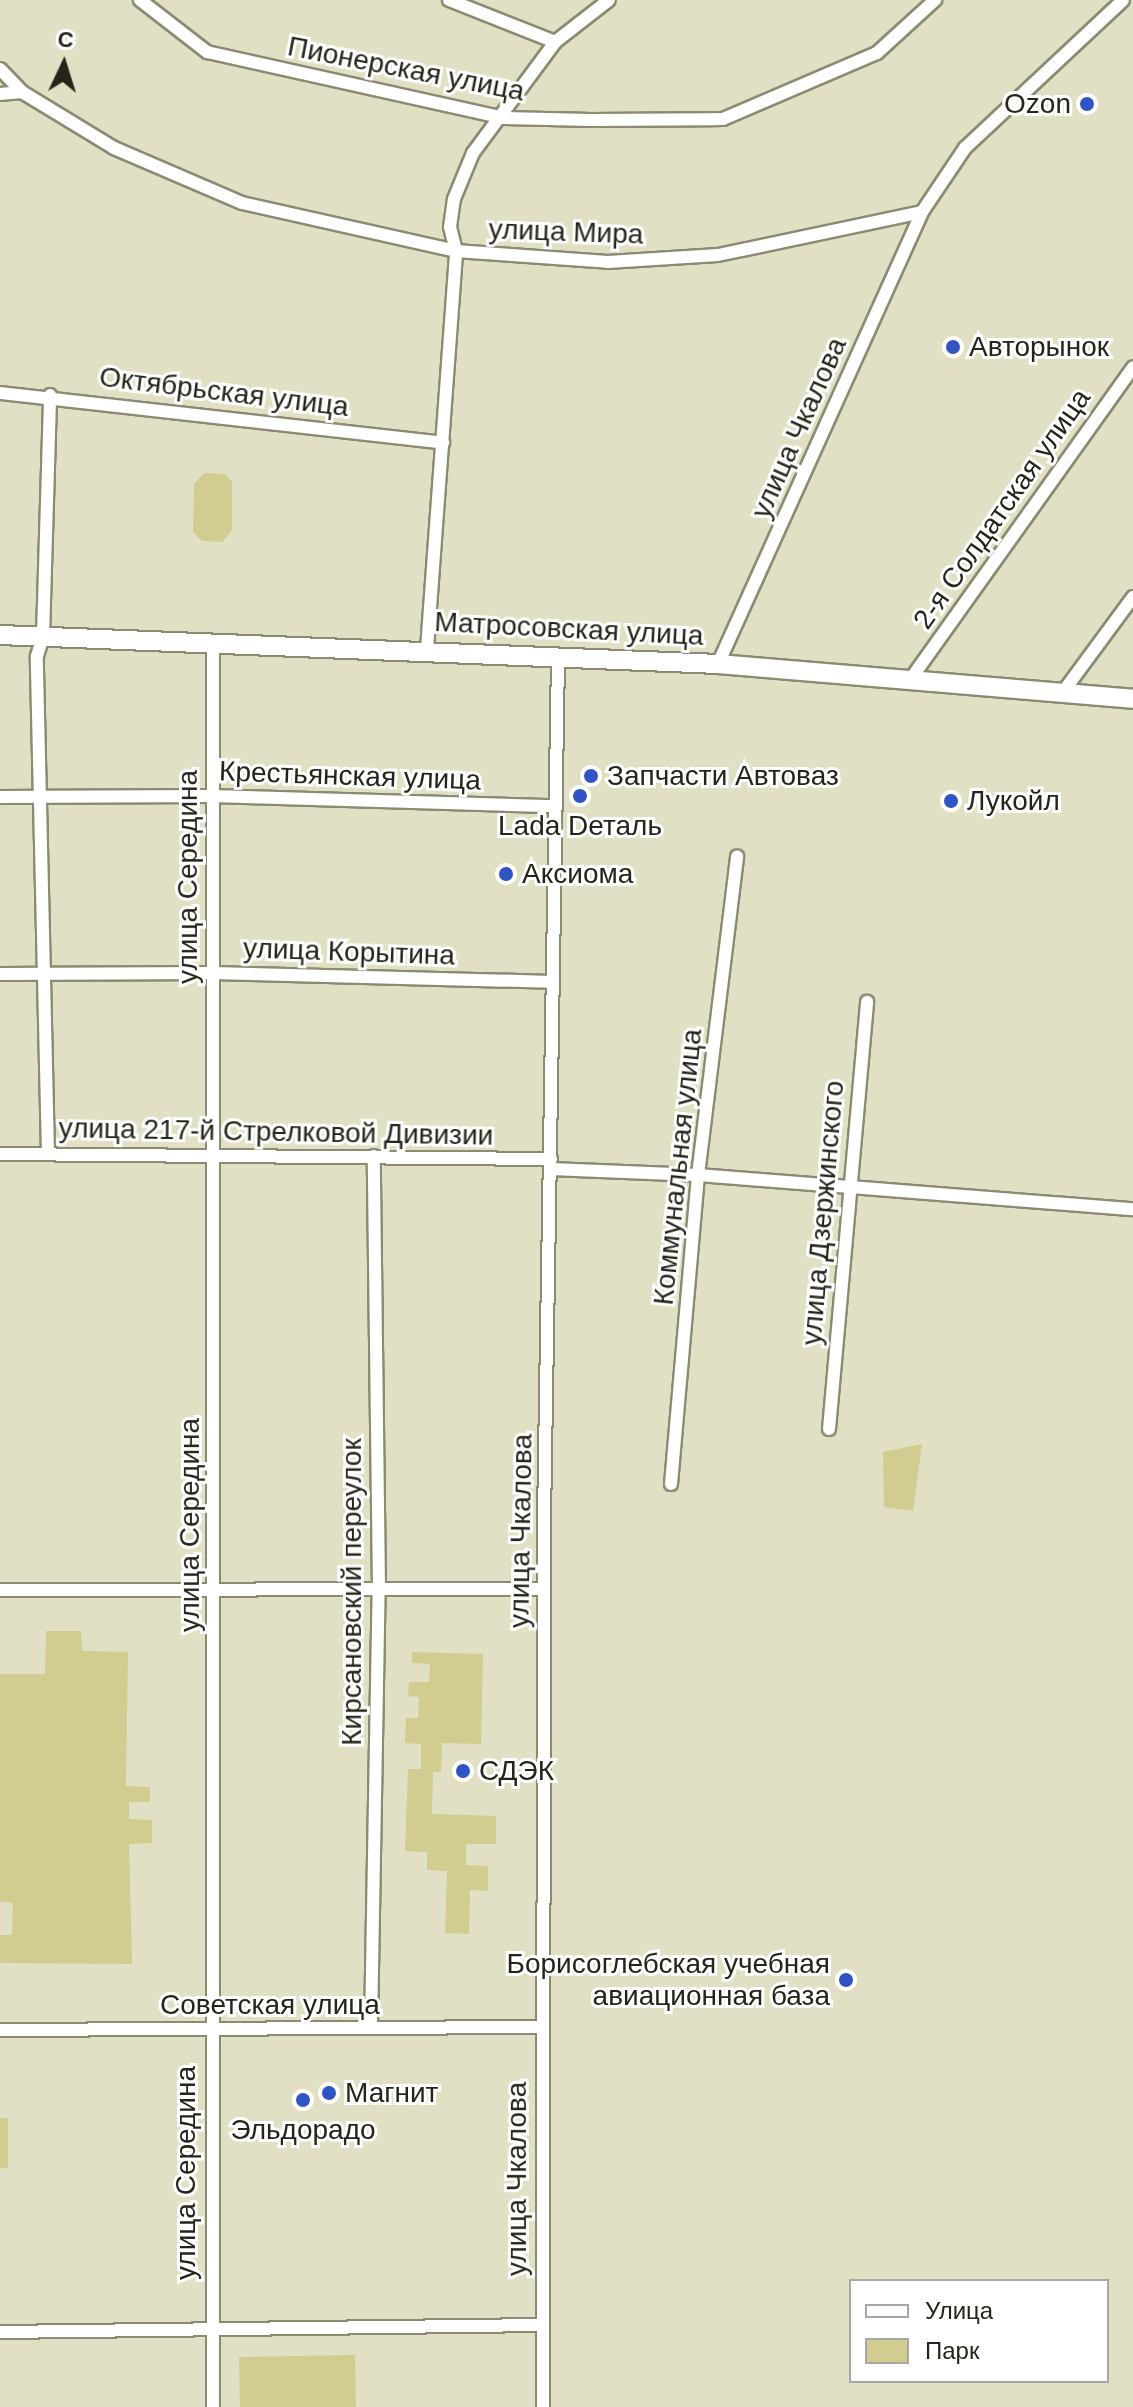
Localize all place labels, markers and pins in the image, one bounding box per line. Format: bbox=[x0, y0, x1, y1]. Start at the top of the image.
place label: Ozon bbox=[1004, 87, 1071, 121]
marker: Ozon bbox=[1078, 95, 1096, 113]
place label: Авторынок bbox=[969, 330, 1109, 364]
marker: Авторынок bbox=[944, 338, 962, 356]
place label: Запчасти Автоваз bbox=[607, 759, 839, 793]
marker: Запчасти Автоваз bbox=[582, 767, 600, 785]
place label: Лукойл bbox=[967, 784, 1060, 818]
marker: Lada Dеталь bbox=[571, 787, 589, 805]
marker: Лукойл bbox=[942, 792, 960, 810]
place label: Lada Dеталь bbox=[498, 809, 662, 843]
place label: Аксиома bbox=[522, 857, 633, 891]
marker: Аксиома bbox=[497, 865, 515, 883]
place label: СДЭК bbox=[479, 1754, 554, 1788]
marker: СДЭК bbox=[454, 1762, 472, 1780]
place label: Борисоглебская учебная авиационная база bbox=[507, 1947, 830, 2013]
marker: Борисоглебская учебная авиационная база bbox=[837, 1971, 855, 1989]
place label: Магнит bbox=[345, 2076, 438, 2110]
marker: Магнит bbox=[320, 2084, 338, 2102]
marker: Эльдорадо bbox=[294, 2091, 312, 2109]
place label: Эльдорадо bbox=[230, 2113, 376, 2147]

